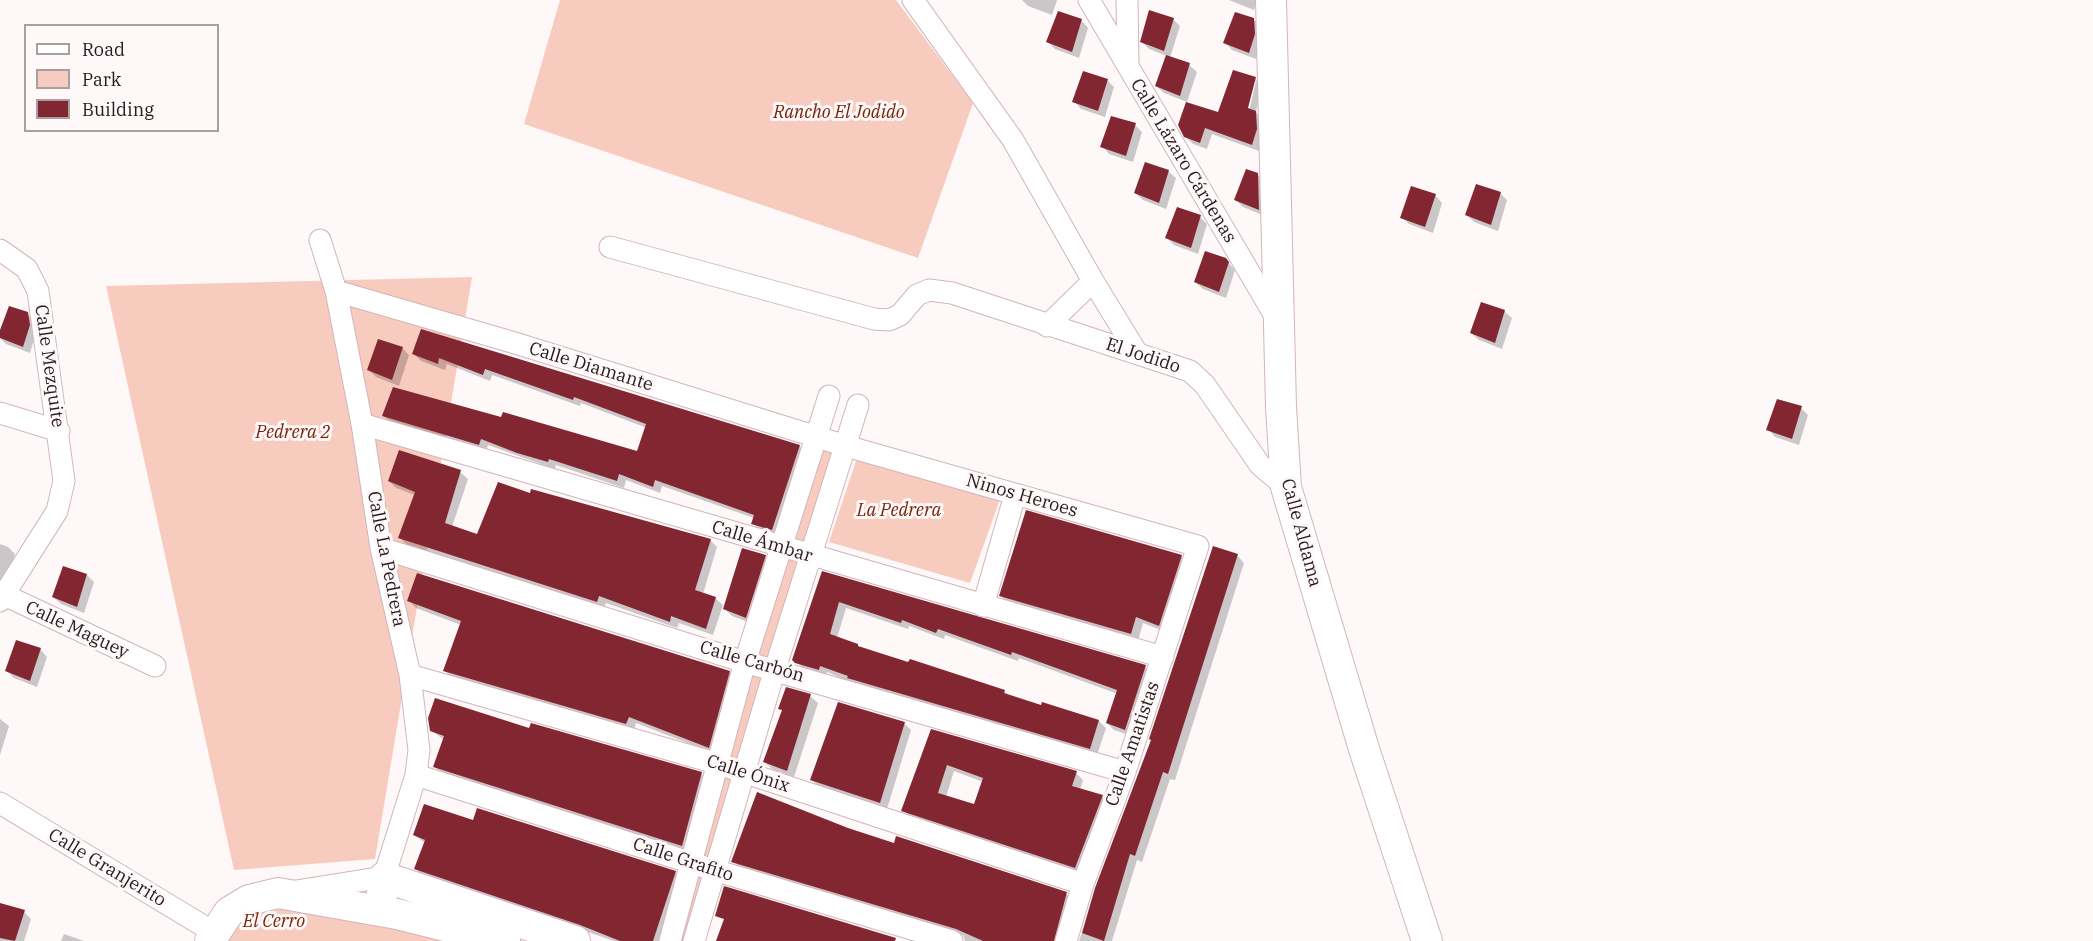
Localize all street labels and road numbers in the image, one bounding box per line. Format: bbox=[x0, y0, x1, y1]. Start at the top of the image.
street label: Calle Lázaro Cárdenas bbox=[1125, 75, 1241, 247]
street label: Calle Mezquite bbox=[30, 303, 68, 429]
street label: El Jodido bbox=[1103, 334, 1183, 378]
street label: Calle Diamante bbox=[526, 338, 656, 396]
street label: Ninos Heroes bbox=[964, 470, 1080, 522]
street label: Calle Aldama bbox=[1276, 476, 1326, 590]
street label: Calle La Pedrera bbox=[362, 489, 410, 629]
street label: Calle Ámbar bbox=[709, 516, 815, 568]
street label: Calle Maguey bbox=[22, 597, 132, 663]
street label: Calle Carbón bbox=[697, 637, 807, 687]
street label: Calle Amatistas bbox=[1102, 679, 1164, 809]
street label: Calle Ónix bbox=[704, 750, 792, 798]
street label: Calle Granjerito bbox=[44, 824, 170, 912]
street label: Calle Grafito bbox=[630, 834, 736, 886]

